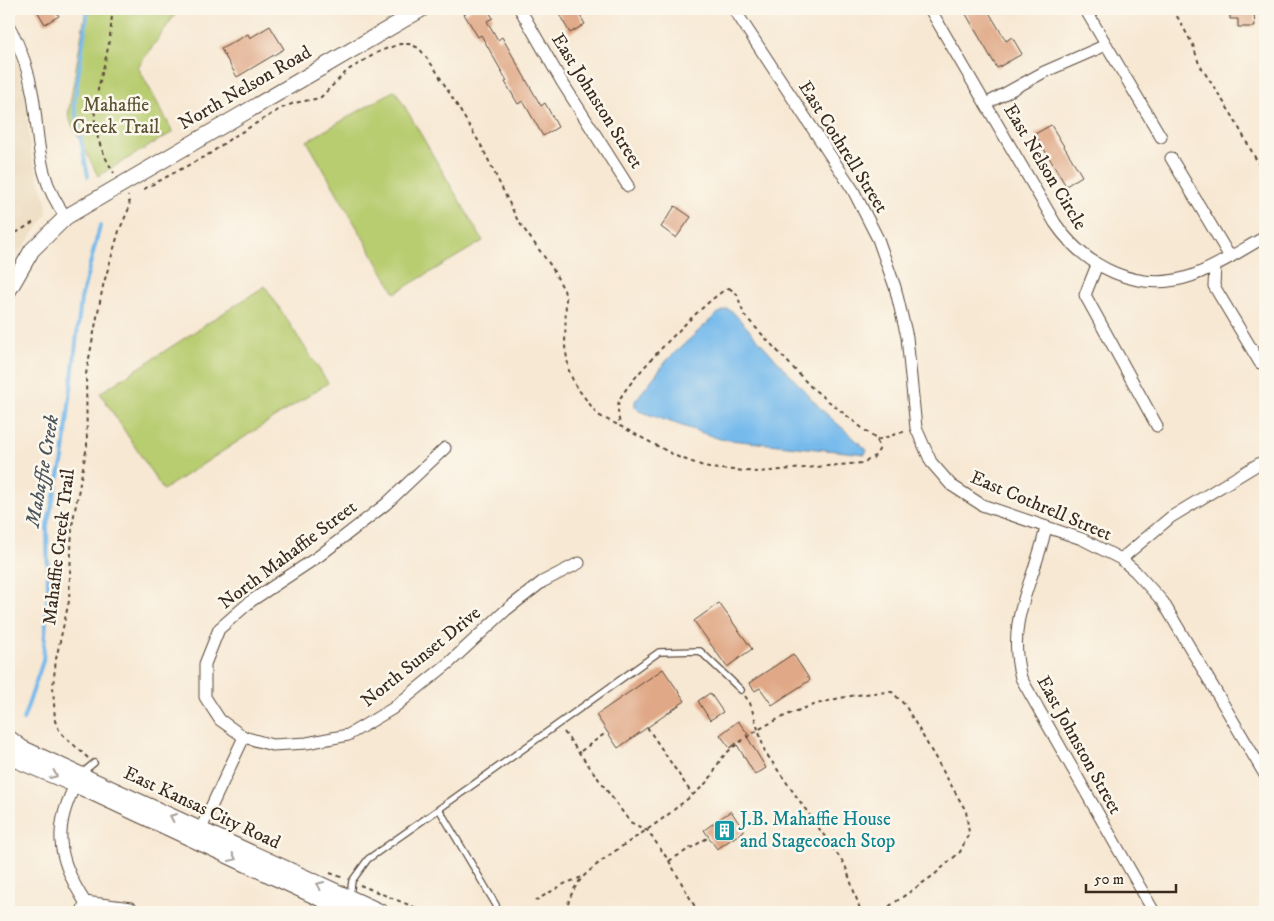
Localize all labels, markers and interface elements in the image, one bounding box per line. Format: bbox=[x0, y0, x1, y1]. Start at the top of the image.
street label: East Johnston Street bbox=[546, 29, 648, 173]
street label: North Nelson Road bbox=[175, 40, 316, 135]
street label: East Cothrell Street bbox=[793, 77, 893, 217]
park label: Mahaffie Creek Trail bbox=[72, 94, 160, 139]
street label: East Nelson Circle bbox=[998, 100, 1092, 234]
water label: Mahaffie Creek bbox=[21, 413, 65, 531]
street label: East Cothrell Street bbox=[967, 466, 1115, 546]
street label: Mahaffie Creek Trail bbox=[38, 467, 80, 626]
street label: North Mahaffie Street bbox=[214, 496, 362, 614]
street label: North Sunset Drive bbox=[357, 602, 486, 712]
street label: East Johnston Street bbox=[1031, 672, 1127, 818]
street label: East Kansas City Road bbox=[120, 762, 284, 855]
one-way arrow bbox=[49, 769, 58, 780]
place label: J.B. Mahaffie House and Stagecoach Stop bbox=[738, 808, 895, 853]
one-way arrow bbox=[169, 812, 178, 823]
building icon: J.B. Mahaffie House and Stagecoach Stop bbox=[712, 818, 736, 842]
one-way arrow bbox=[228, 852, 237, 863]
scale bar bbox=[1086, 861, 1176, 893]
text: 50 m bbox=[1094, 870, 1124, 889]
one-way arrow bbox=[316, 881, 325, 891]

